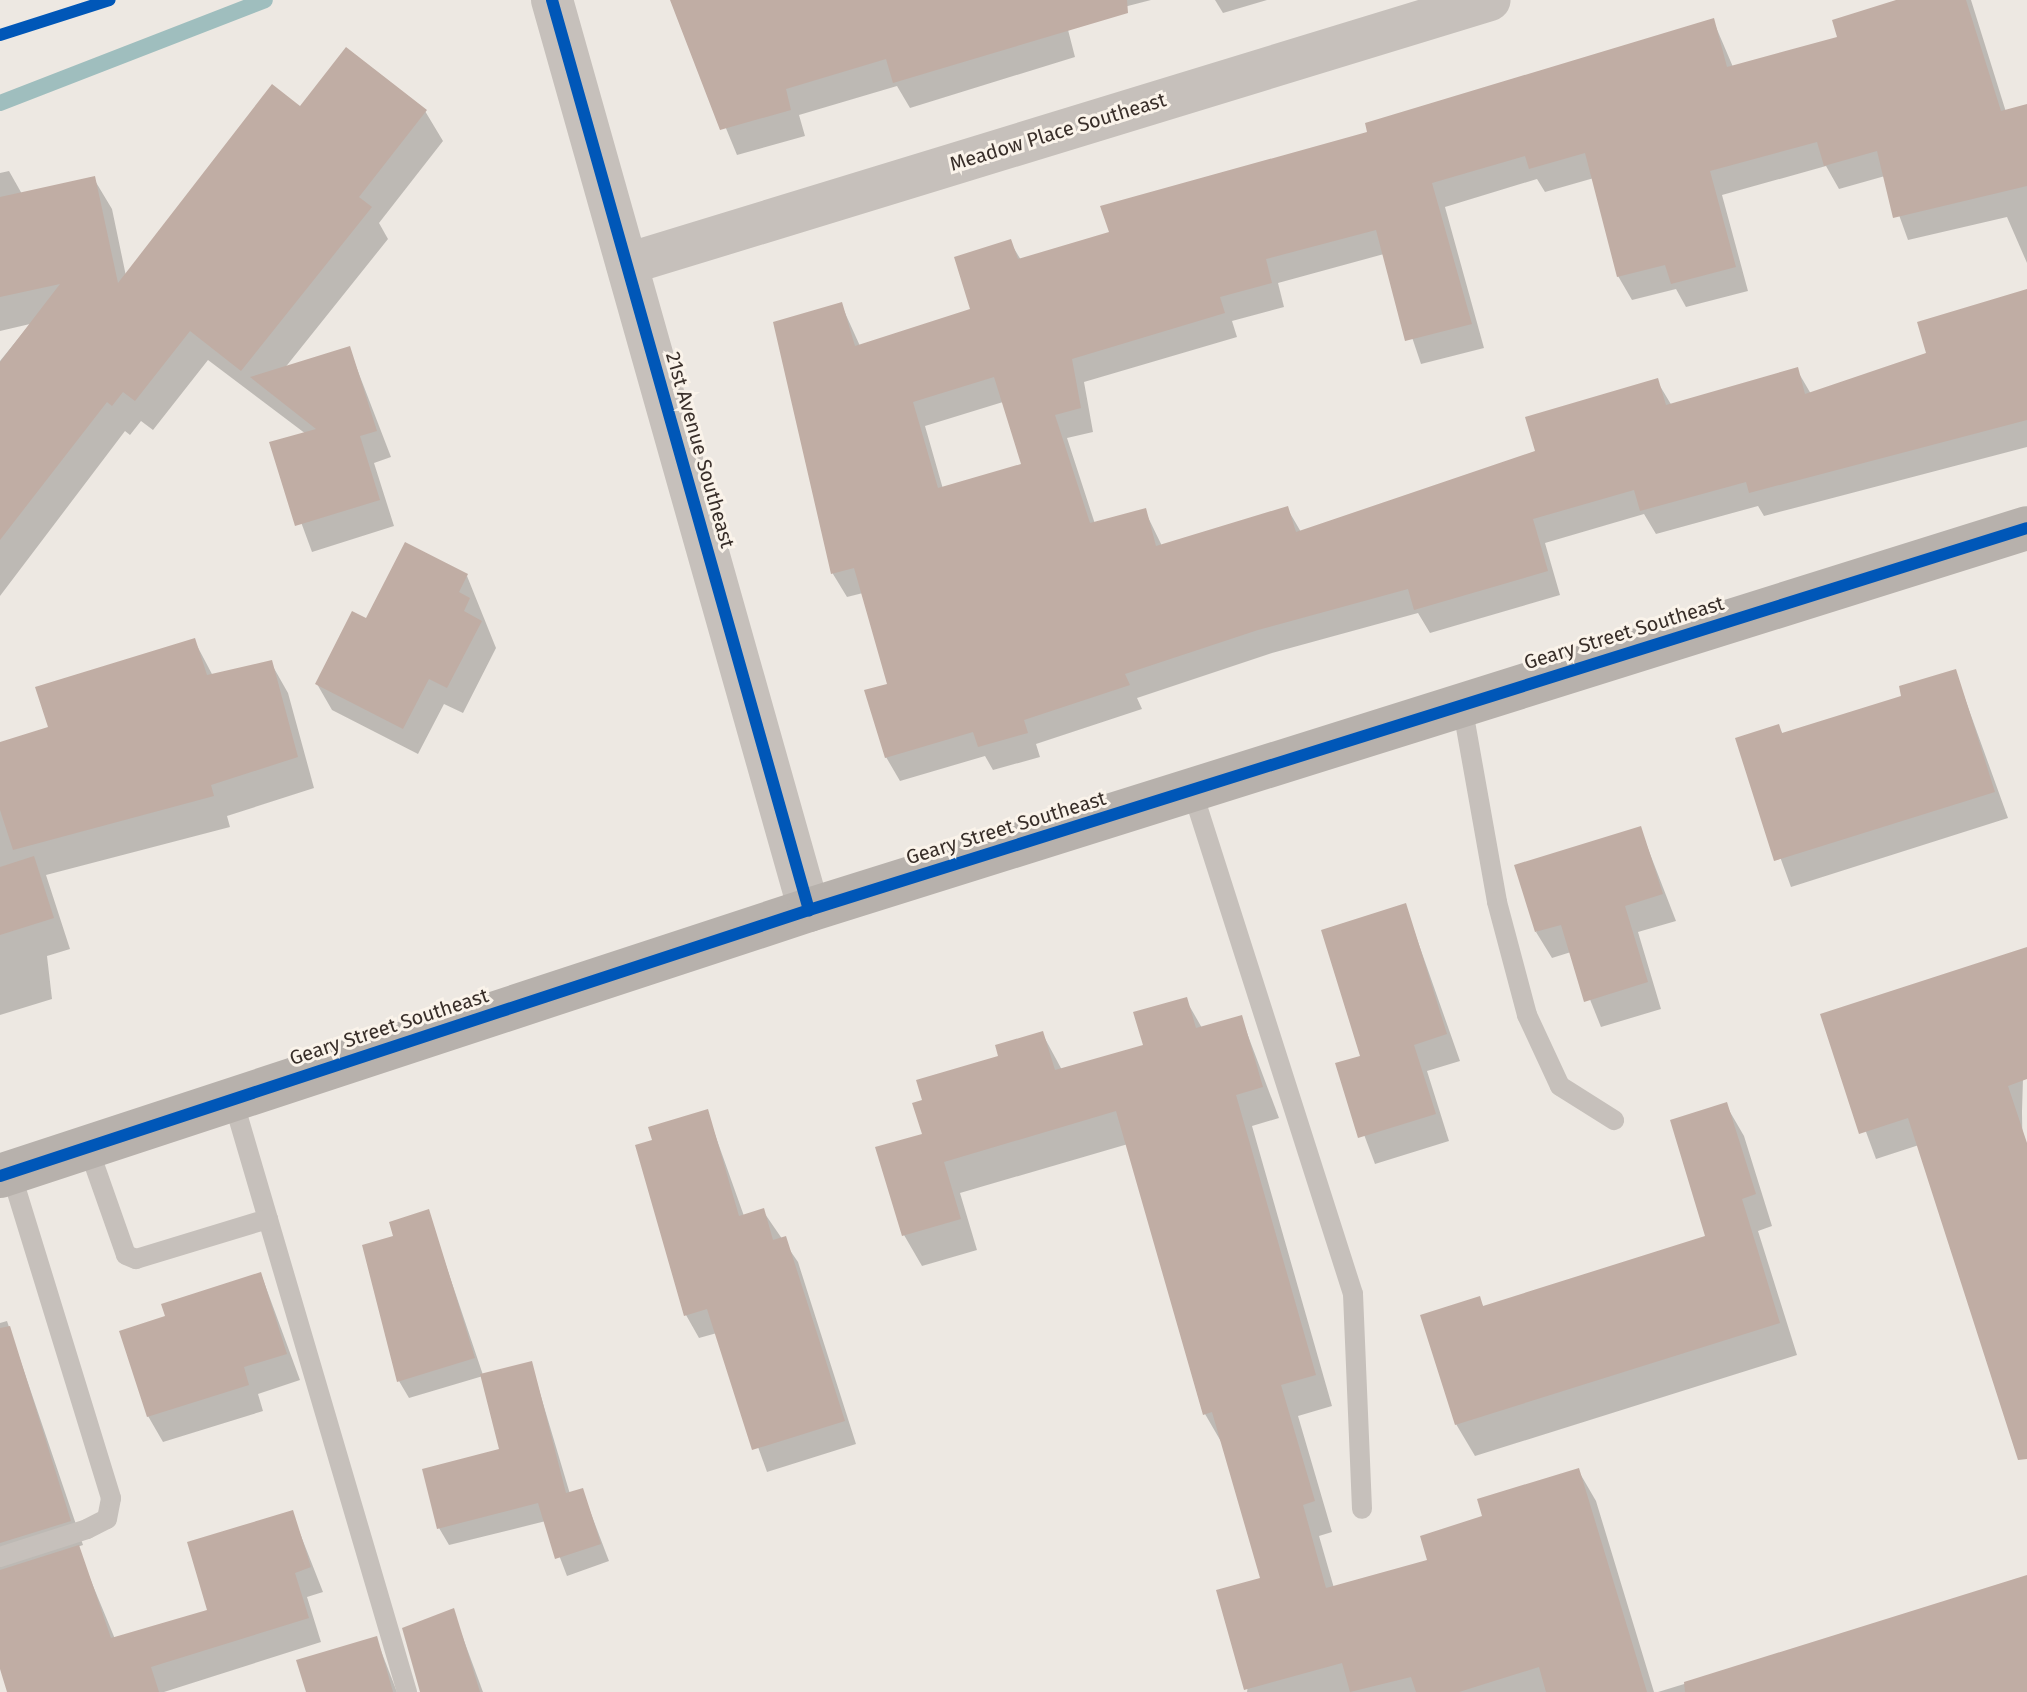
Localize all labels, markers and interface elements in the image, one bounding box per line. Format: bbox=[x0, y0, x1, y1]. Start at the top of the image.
street label: Meadow Place Southeast bbox=[947, 88, 1169, 176]
street label: 21st Avenue Southeast bbox=[661, 349, 739, 551]
street label: Geary Street Southeast bbox=[1521, 591, 1727, 675]
street label: Geary Street Southeast bbox=[903, 786, 1109, 870]
street label: Geary Street Southeast bbox=[287, 983, 491, 1071]

